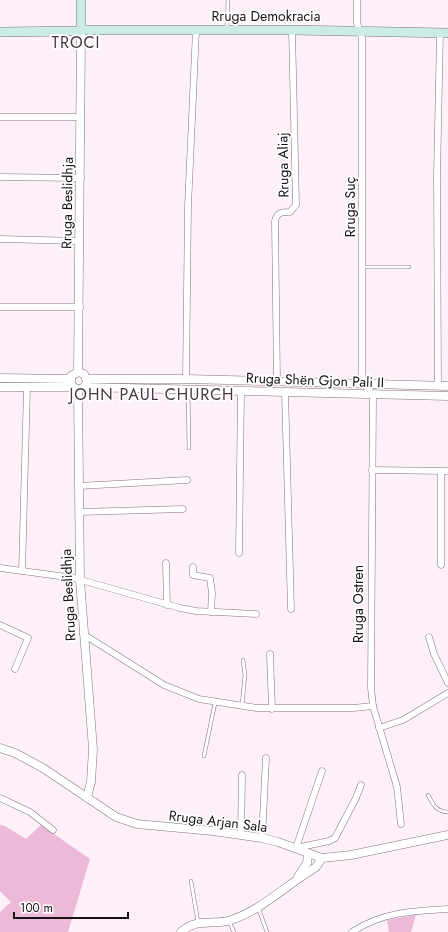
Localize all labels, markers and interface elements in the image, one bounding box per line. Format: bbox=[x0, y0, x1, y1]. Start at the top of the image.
street label: Rruga Demokracia bbox=[212, 6, 320, 26]
district label: TROCI bbox=[52, 31, 100, 54]
street label: Rruga Aliaj bbox=[272, 132, 294, 198]
street label: Rruga Beslidhja bbox=[56, 157, 78, 249]
street label: Rruga Suç bbox=[340, 177, 360, 237]
street label: Rruga Shën Gjon Pali II bbox=[246, 368, 384, 392]
district label: JOHN PAUL CHURCH bbox=[67, 383, 235, 406]
street label: Rruga Beslidhja bbox=[56, 549, 80, 641]
street label: Rruga Ostren bbox=[348, 565, 368, 643]
street label: Rruga Arjan Sala bbox=[168, 805, 268, 837]
scale bar bbox=[14, 894, 128, 920]
text: 100 m bbox=[20, 899, 53, 917]

